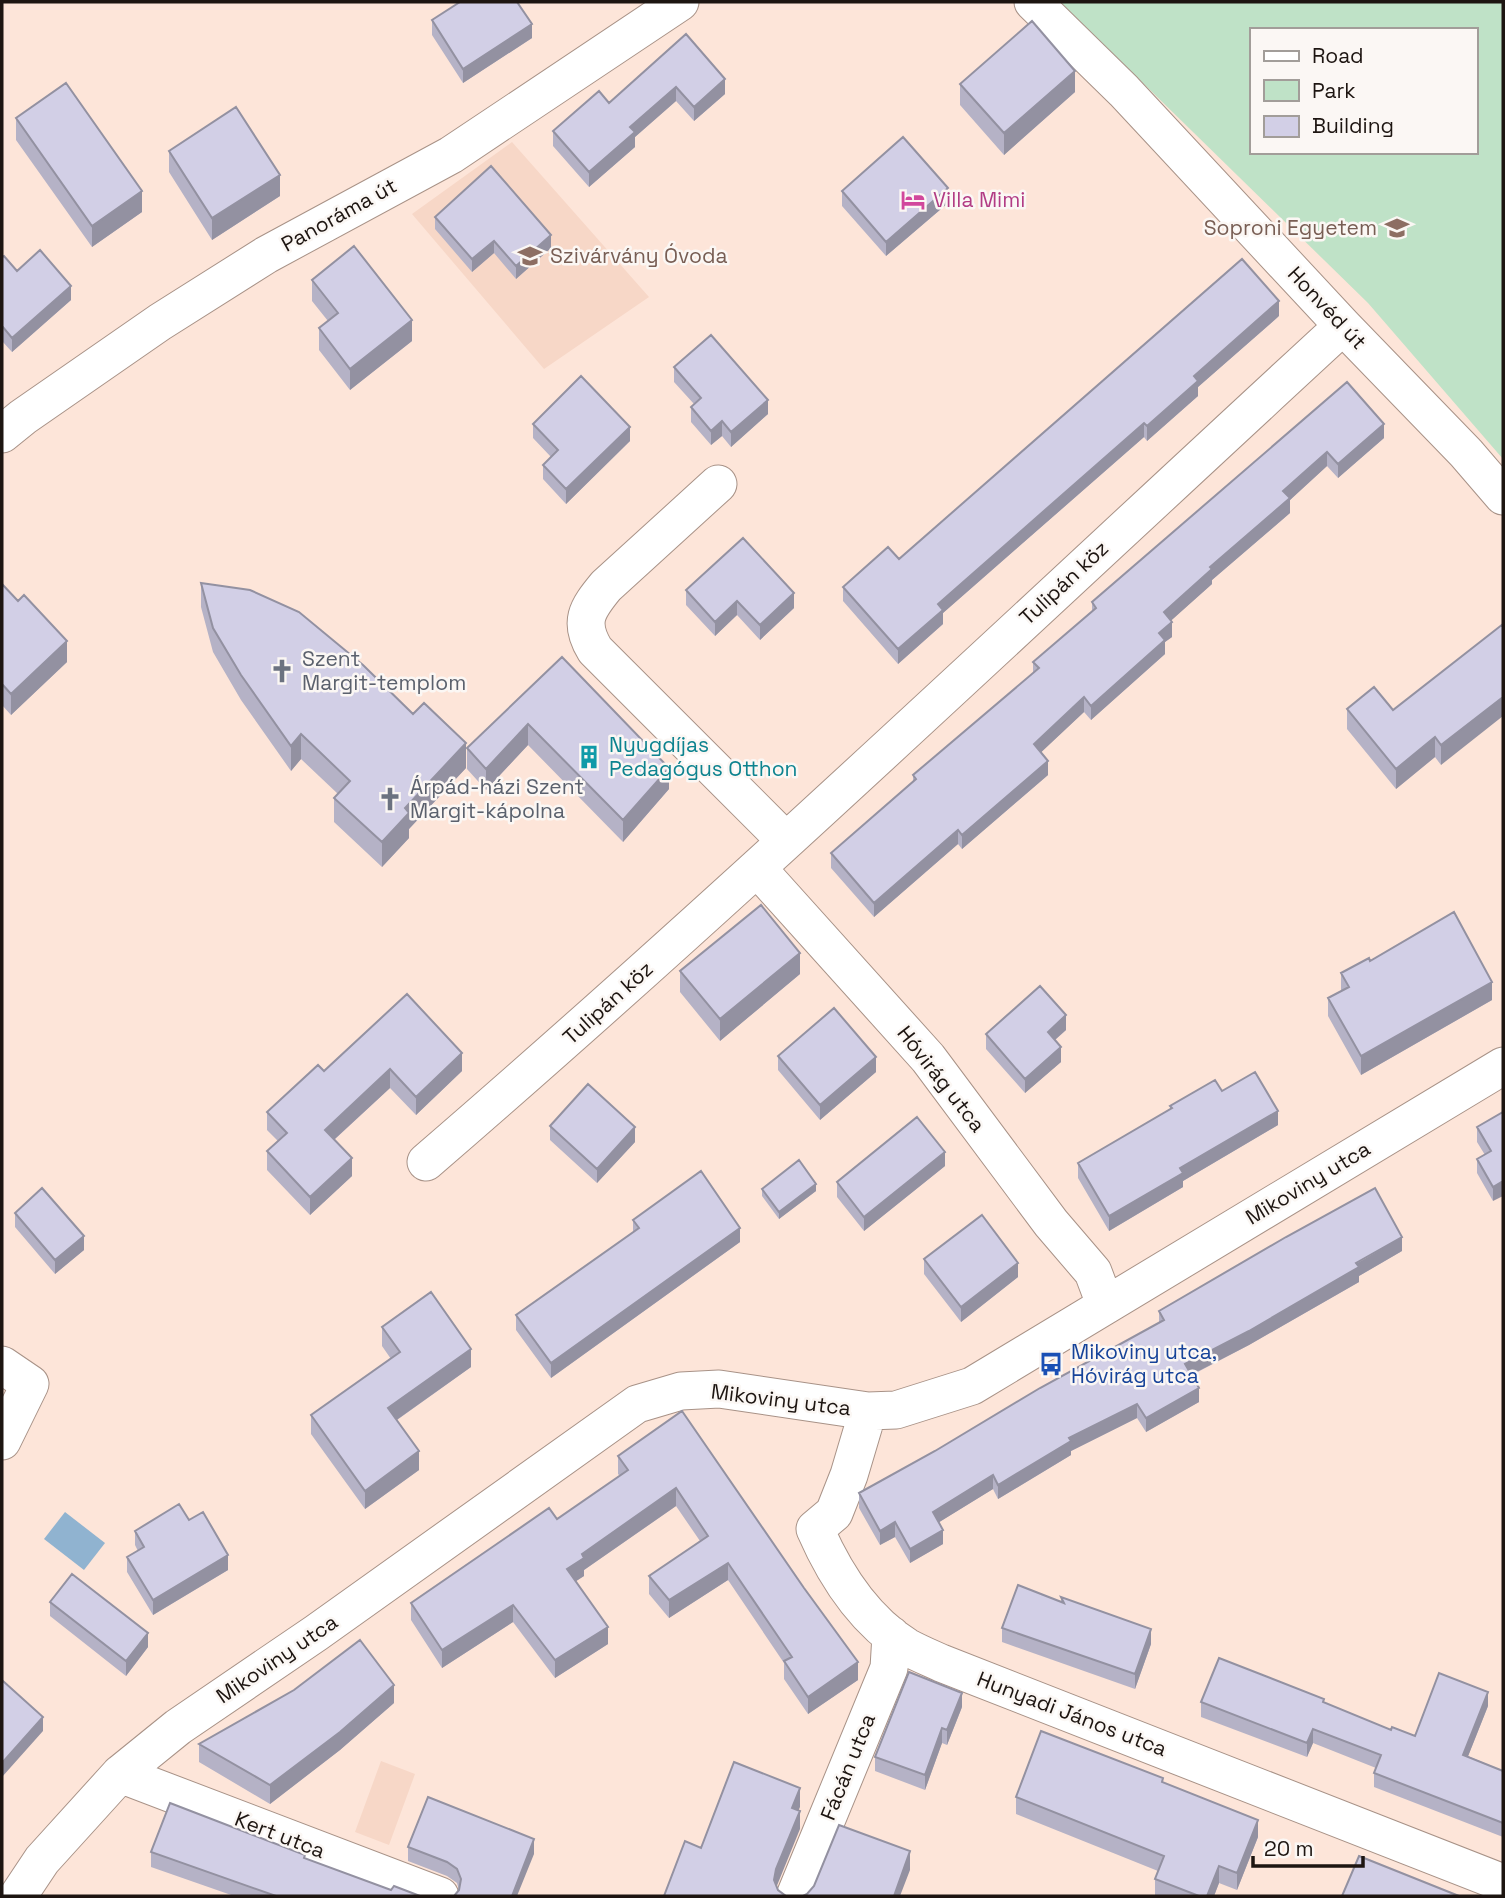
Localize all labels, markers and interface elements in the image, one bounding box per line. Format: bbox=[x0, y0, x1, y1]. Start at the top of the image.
legend bbox=[1250, 28, 1477, 154]
text: Road bbox=[1312, 42, 1364, 69]
text: Park bbox=[1312, 77, 1356, 104]
text: Building bbox=[1312, 112, 1394, 139]
street label: Panoráma út bbox=[276, 172, 401, 257]
hotel icon: Villa Mimi bbox=[899, 186, 927, 214]
place label: Villa Mimi bbox=[933, 186, 1025, 213]
place label: Soproni Egyetem bbox=[1204, 214, 1377, 241]
school or university icon: Soproni Egyetem bbox=[1383, 214, 1411, 242]
school or university icon: Szivárvány Óvoda bbox=[516, 242, 544, 270]
place label: Szivárvány Óvoda bbox=[550, 242, 727, 269]
street label: Honvéd út bbox=[1282, 260, 1373, 355]
street label: Tulipán köz bbox=[1013, 535, 1114, 631]
place label: Szent Margit-templom bbox=[302, 645, 466, 696]
church icon: Szent Margit-templom bbox=[268, 657, 296, 685]
place label: Nyugdíjas Pedagógus Otthon bbox=[609, 731, 797, 782]
building icon: Nyugdíjas Pedagógus Otthon bbox=[575, 743, 603, 771]
place label: Árpád-házi Szent Margit-kápolna bbox=[410, 773, 584, 824]
church icon: Árpád-házi Szent Margit-kápolna bbox=[376, 785, 404, 813]
street label: Tulipán köz bbox=[557, 955, 658, 1050]
street label: Hóvirág utca bbox=[891, 1020, 991, 1137]
street label: Mikoviny utca bbox=[1240, 1135, 1375, 1230]
place label: Mikoviny utca, Hóvirág utca bbox=[1071, 1338, 1217, 1389]
bus stop icon: Mikoviny utca, Hóvirág utca bbox=[1037, 1350, 1065, 1378]
street label: Mikoviny utca bbox=[710, 1378, 853, 1421]
street label: Mikoviny utca bbox=[211, 1608, 343, 1709]
street label: Hunyadi János utca bbox=[973, 1665, 1171, 1762]
street label: Fácán utca bbox=[814, 1710, 881, 1824]
street label: Kert utca bbox=[231, 1805, 329, 1864]
scale bar bbox=[1253, 1825, 1363, 1869]
text: 20 m bbox=[1264, 1835, 1314, 1862]

